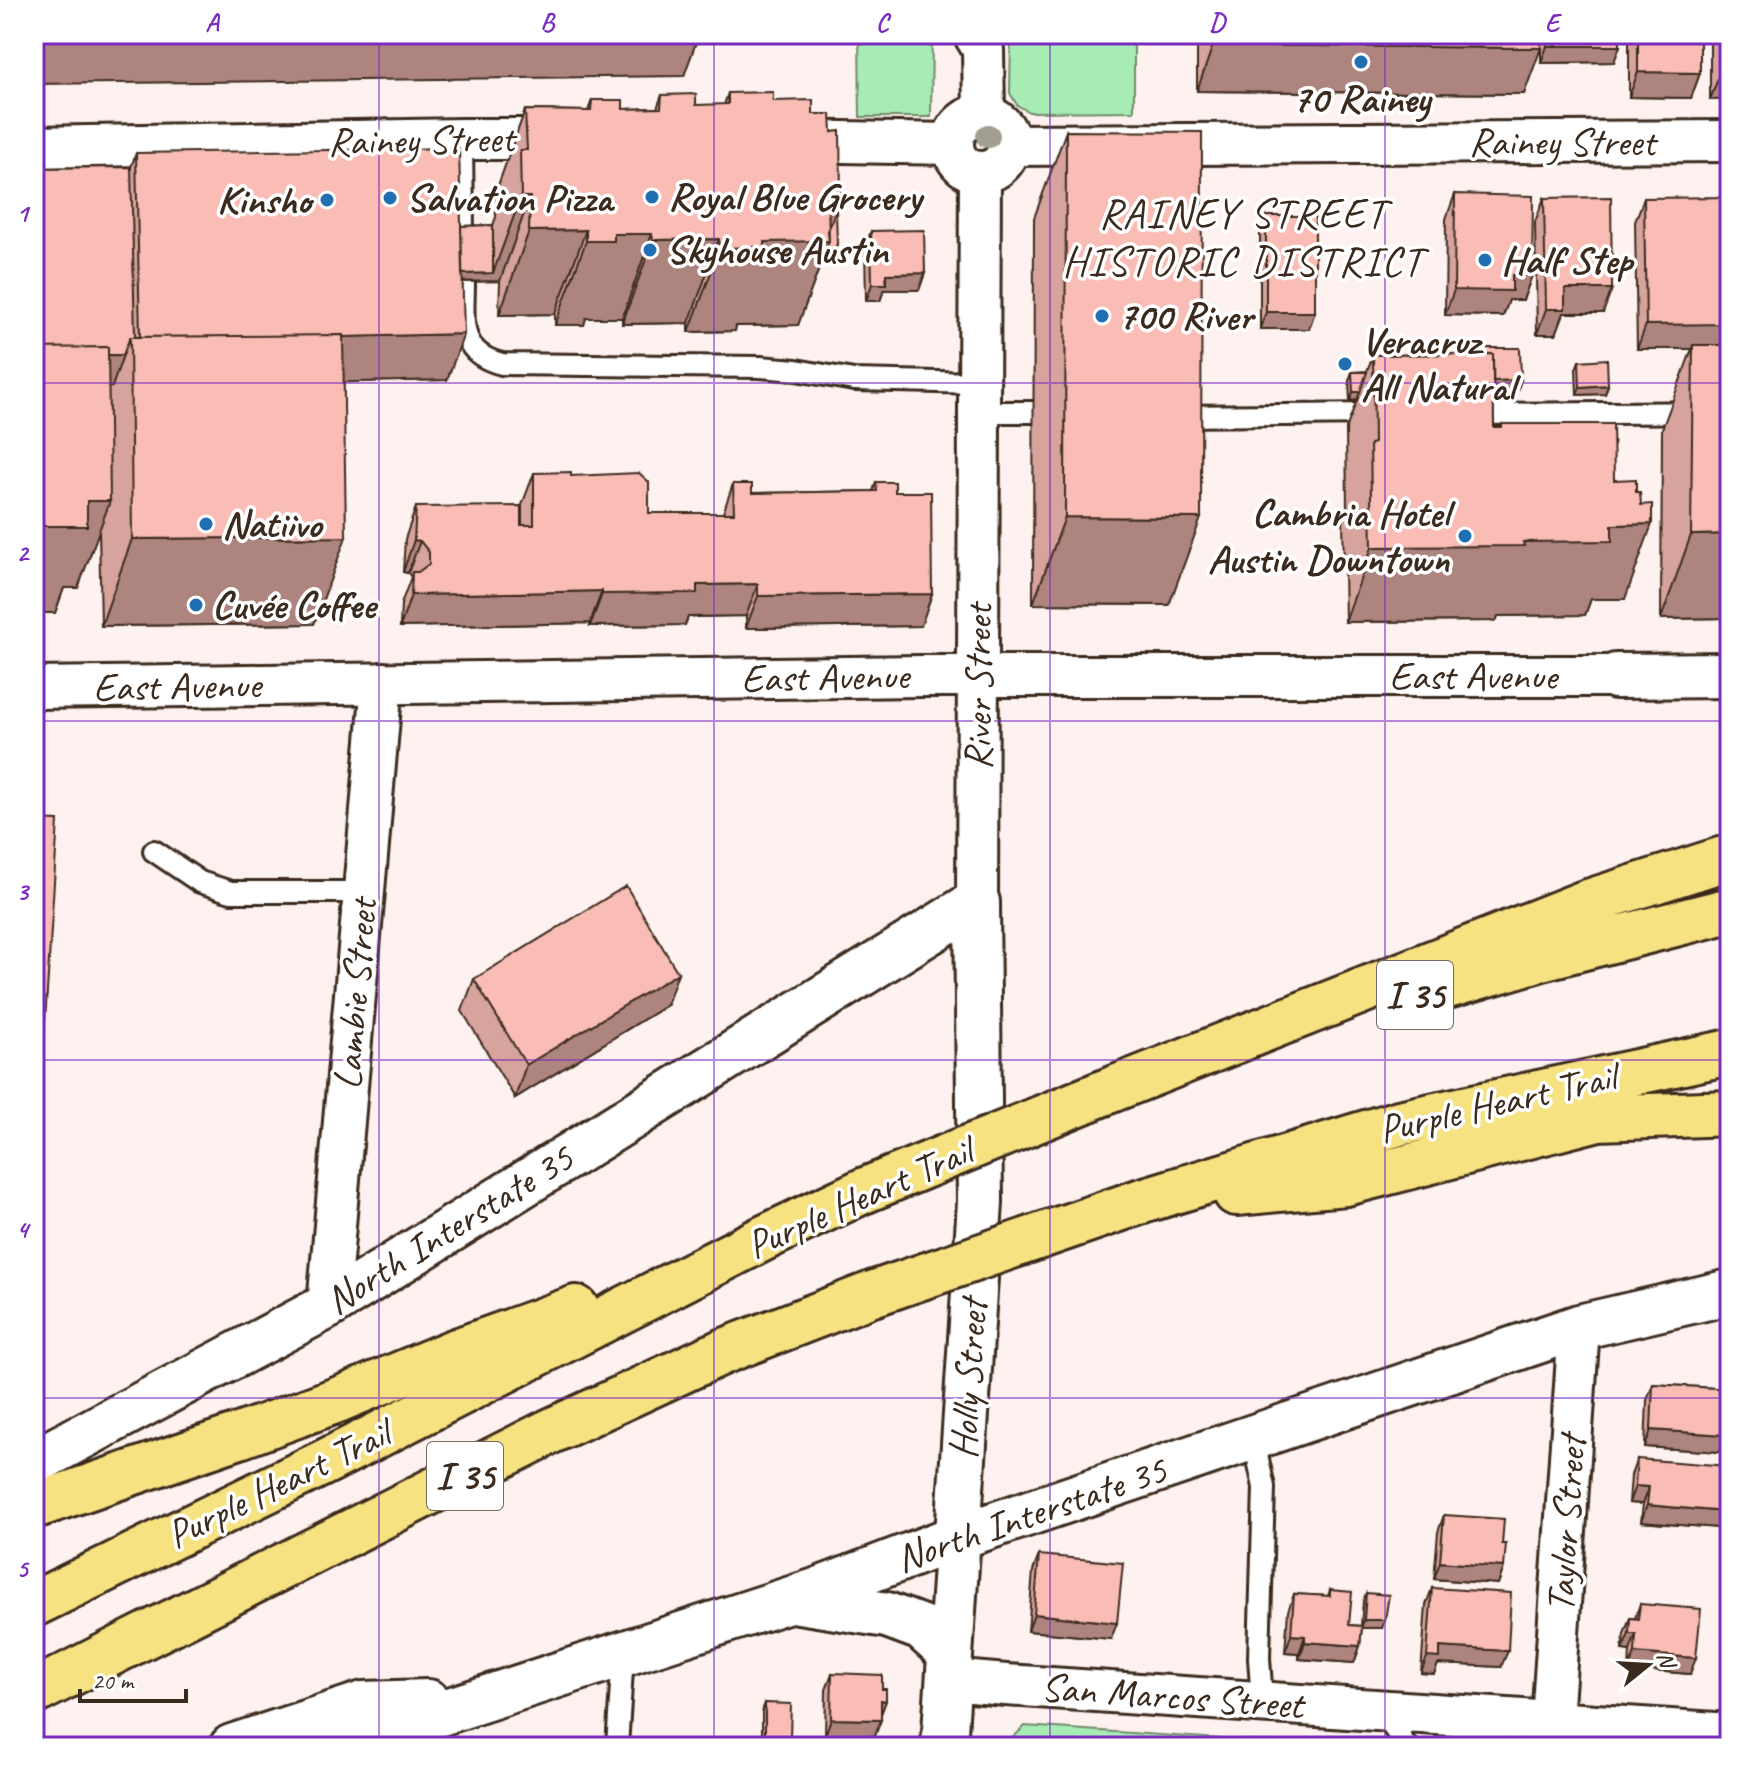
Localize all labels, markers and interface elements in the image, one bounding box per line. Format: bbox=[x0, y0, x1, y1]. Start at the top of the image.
text: A bbox=[205, 6, 220, 39]
text: B bbox=[540, 6, 556, 39]
text: C bbox=[876, 6, 892, 39]
text: D bbox=[1209, 6, 1227, 39]
text: E bbox=[1545, 6, 1563, 39]
marker: 70 Rainey bbox=[1352, 53, 1370, 71]
place label: 70 Rainey bbox=[1292, 74, 1433, 124]
street label: Rainey Street bbox=[327, 113, 519, 167]
street label: Rainey Street bbox=[1469, 117, 1659, 167]
place label: Royal Blue Grocery bbox=[668, 172, 924, 222]
place label: Salvation Pizza bbox=[406, 173, 615, 223]
place label: Kinsho bbox=[217, 175, 315, 225]
district label: RAINEY STREET HISTORIC DISTRICT bbox=[1062, 187, 1430, 288]
marker: Royal Blue Grocery bbox=[643, 188, 661, 206]
marker: Salvation Pizza bbox=[381, 189, 399, 207]
marker: Kinsho bbox=[318, 191, 336, 209]
text: 1 bbox=[16, 197, 31, 230]
place label: Skyhouse Austin bbox=[666, 225, 890, 275]
place label: Half Step bbox=[1501, 235, 1635, 285]
marker: Skyhouse Austin bbox=[641, 241, 659, 259]
marker: Half Step bbox=[1476, 251, 1494, 269]
place label: 700 River bbox=[1118, 291, 1257, 341]
marker: 700 River bbox=[1093, 307, 1111, 325]
place label: Veracruz All Natural bbox=[1361, 316, 1521, 412]
marker: Veracruz All Natural bbox=[1336, 355, 1354, 373]
place label: Cambria Hotel Austin Downtown bbox=[1208, 488, 1456, 584]
place label: Natiivo bbox=[222, 499, 324, 549]
marker: Natiivo bbox=[197, 515, 215, 533]
marker: Cambria Hotel Austin Downtown bbox=[1456, 527, 1474, 545]
text: 2 bbox=[16, 536, 30, 569]
place label: Cuvée Coffee bbox=[212, 580, 379, 630]
marker: Cuvée Coffee bbox=[187, 596, 205, 614]
street label: River Street bbox=[953, 600, 1003, 770]
street label: East Avenue bbox=[741, 650, 912, 703]
street label: East Avenue bbox=[1389, 651, 1560, 701]
street label: East Avenue bbox=[93, 659, 264, 712]
text: 3 bbox=[16, 875, 30, 908]
street label: Lambie Street bbox=[322, 893, 389, 1091]
road number: I 35 bbox=[1377, 961, 1453, 1029]
street label: Purple Heart Trail bbox=[1374, 1050, 1627, 1155]
street label: Purple Heart Trail bbox=[738, 1123, 986, 1270]
street label: North Interstate 35 bbox=[316, 1132, 584, 1325]
text: 4 bbox=[16, 1213, 31, 1246]
street label: Holly Street bbox=[937, 1292, 999, 1460]
street label: Purple Heart Trail bbox=[158, 1405, 404, 1559]
street label: Taylor Street bbox=[1535, 1428, 1598, 1614]
road number: I 35 bbox=[427, 1442, 503, 1510]
street label: North Interstate 35 bbox=[889, 1444, 1175, 1584]
text: 5 bbox=[16, 1552, 30, 1585]
north arrow bbox=[1608, 1625, 1688, 1705]
text: N bbox=[1651, 1648, 1683, 1673]
scale bar bbox=[80, 1653, 186, 1703]
street label: San Marcos Street bbox=[1040, 1662, 1308, 1730]
text: 20 m bbox=[92, 1666, 135, 1696]

